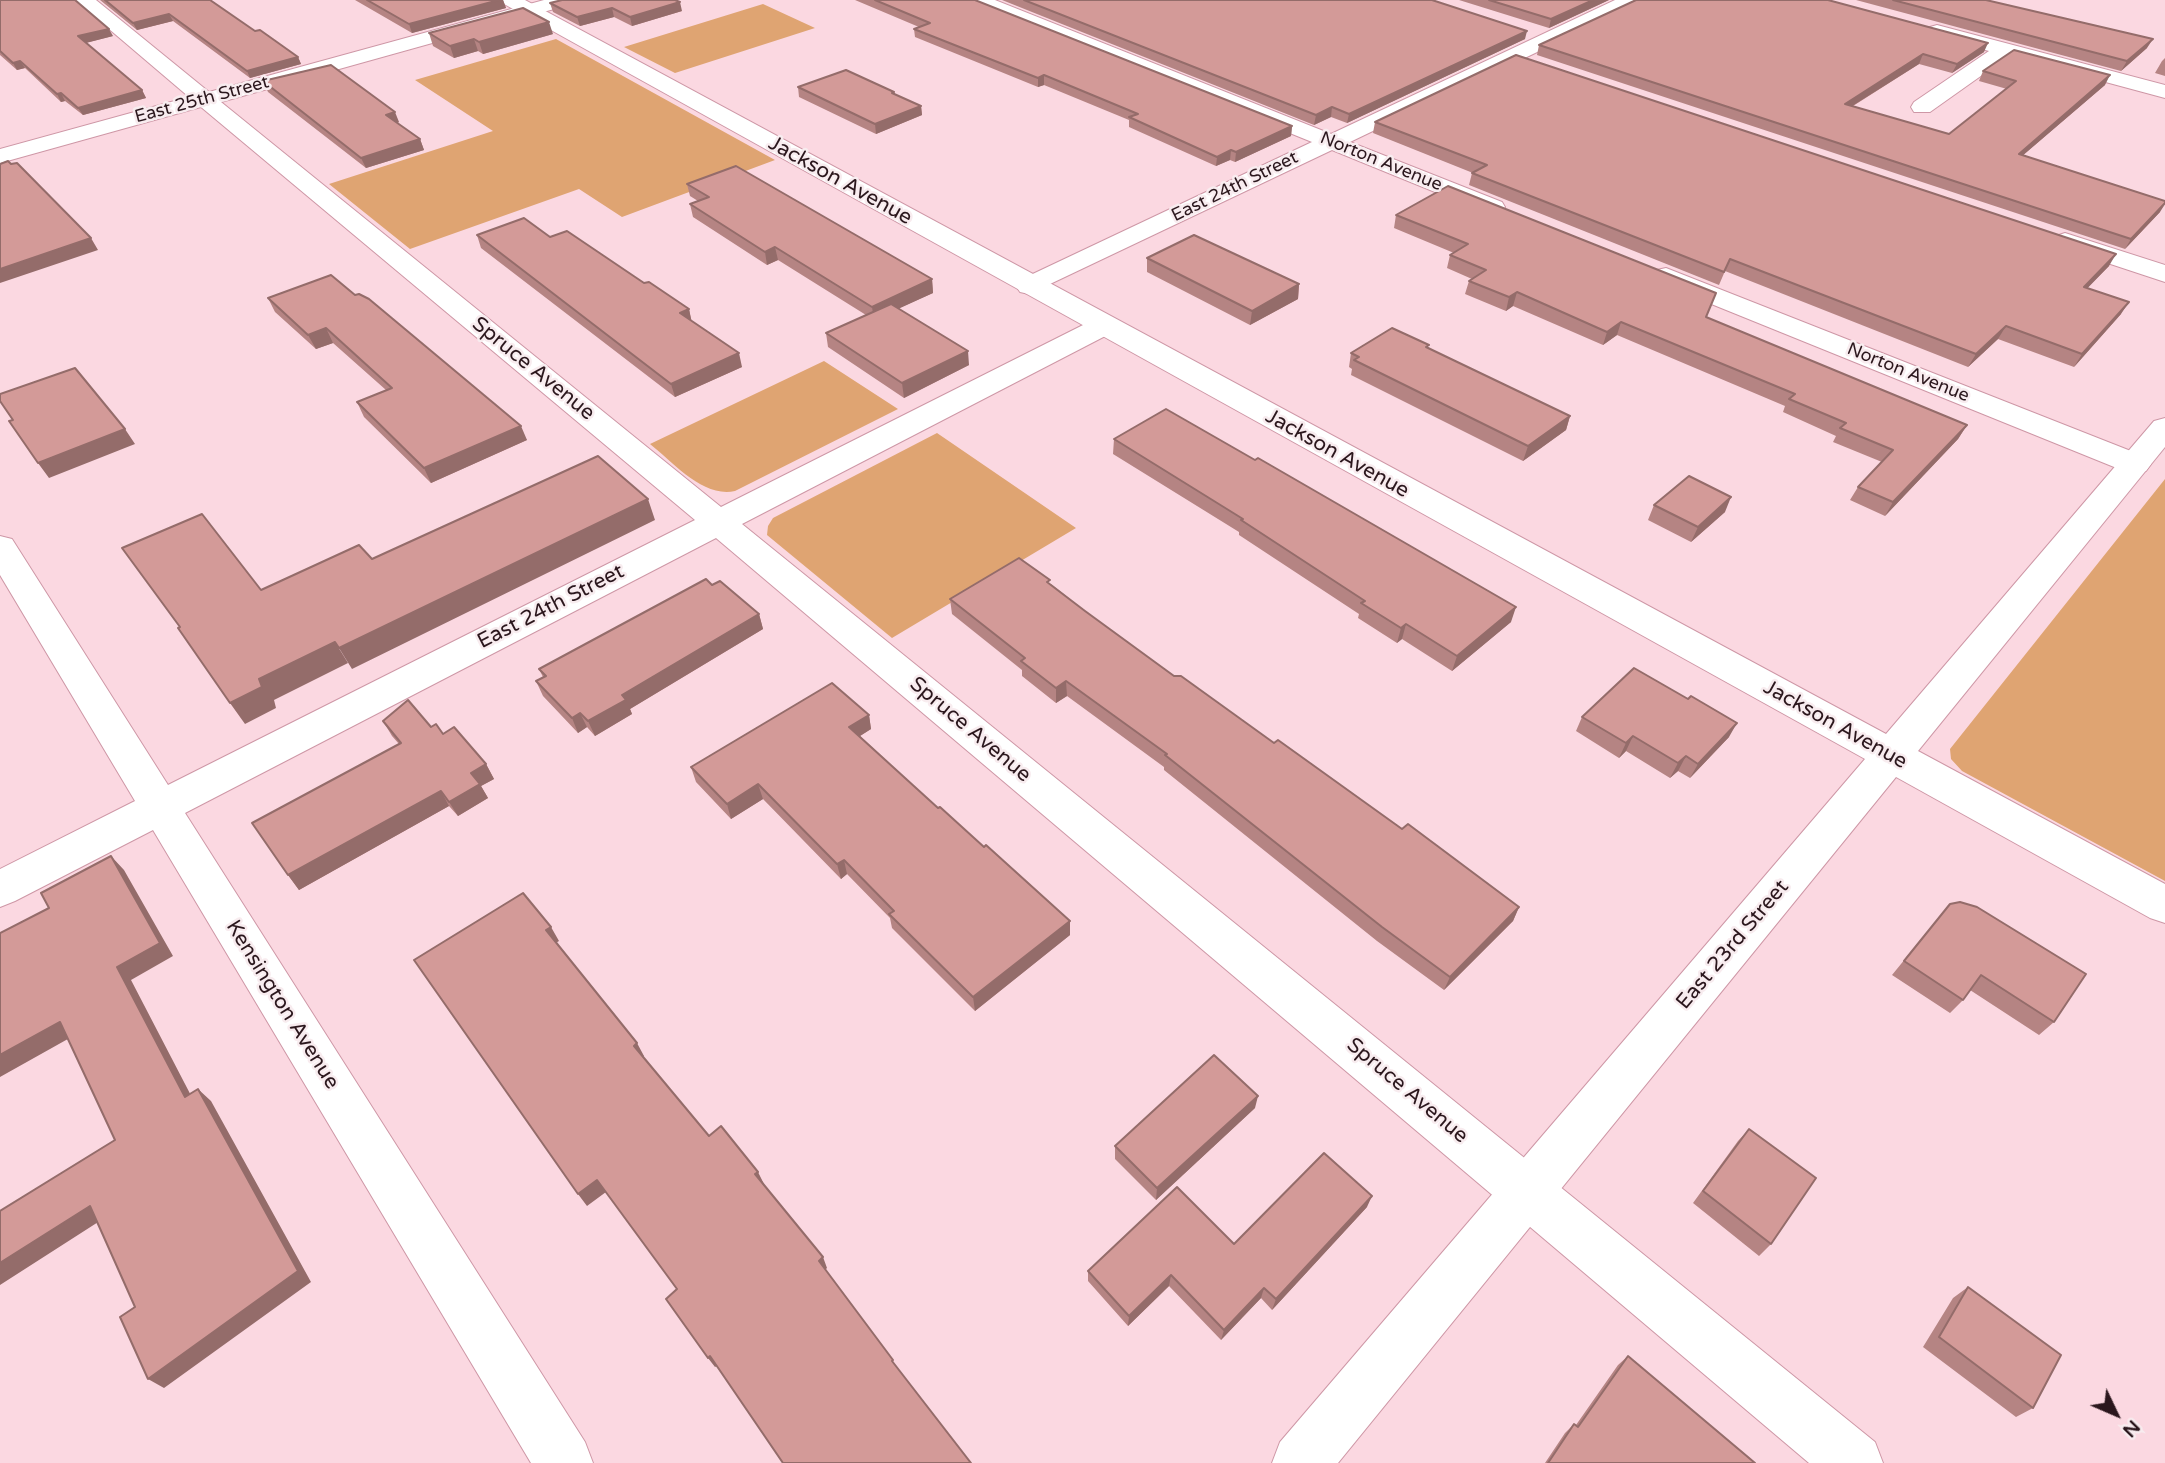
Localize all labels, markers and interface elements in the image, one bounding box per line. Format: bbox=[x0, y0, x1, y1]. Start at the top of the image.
street label: East 25th Street bbox=[132, 72, 272, 128]
street label: Norton Avenue bbox=[1317, 128, 1445, 196]
street label: Jackson Avenue bbox=[764, 131, 916, 231]
street label: East 24th Street bbox=[1168, 147, 1302, 227]
street label: Spruce Avenue bbox=[467, 312, 599, 426]
street label: Norton Avenue bbox=[1844, 339, 1972, 407]
street label: Jackson Avenue bbox=[1261, 404, 1413, 504]
street label: East 24th Street bbox=[473, 559, 629, 655]
street label: Spruce Avenue bbox=[904, 672, 1036, 788]
street label: Jackson Avenue bbox=[1759, 675, 1911, 775]
street label: East 23rd Street bbox=[1671, 875, 1795, 1015]
street label: Kensington Avenue bbox=[220, 916, 344, 1094]
street label: Spruce Avenue bbox=[1341, 1033, 1473, 1149]
north arrow bbox=[2081, 1379, 2151, 1449]
text: N bbox=[2118, 1415, 2144, 1442]

